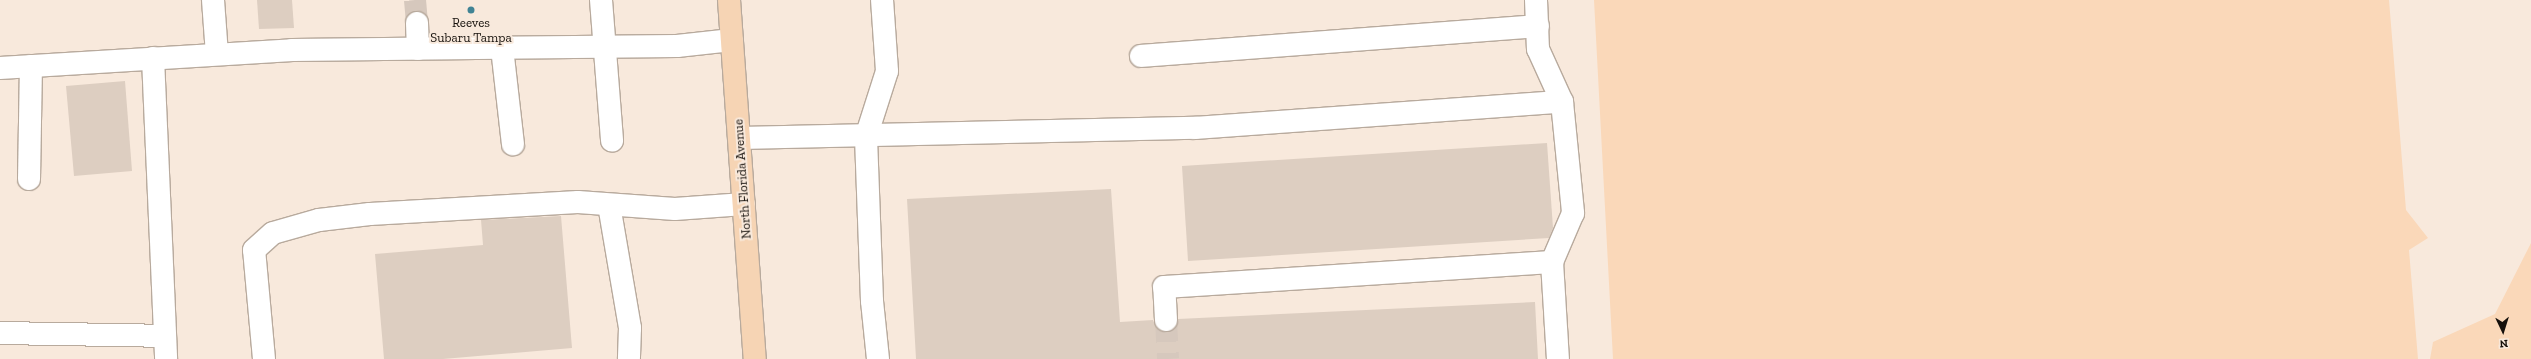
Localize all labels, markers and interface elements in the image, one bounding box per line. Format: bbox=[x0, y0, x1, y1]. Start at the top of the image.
marker: Reeves Subaru Tampa bbox=[466, 5, 476, 15]
place label: Reeves Subaru Tampa bbox=[430, 16, 512, 47]
street label: North Florida Avenue bbox=[731, 118, 755, 240]
north arrow bbox=[2483, 311, 2523, 351]
text: N bbox=[2499, 337, 2509, 350]

